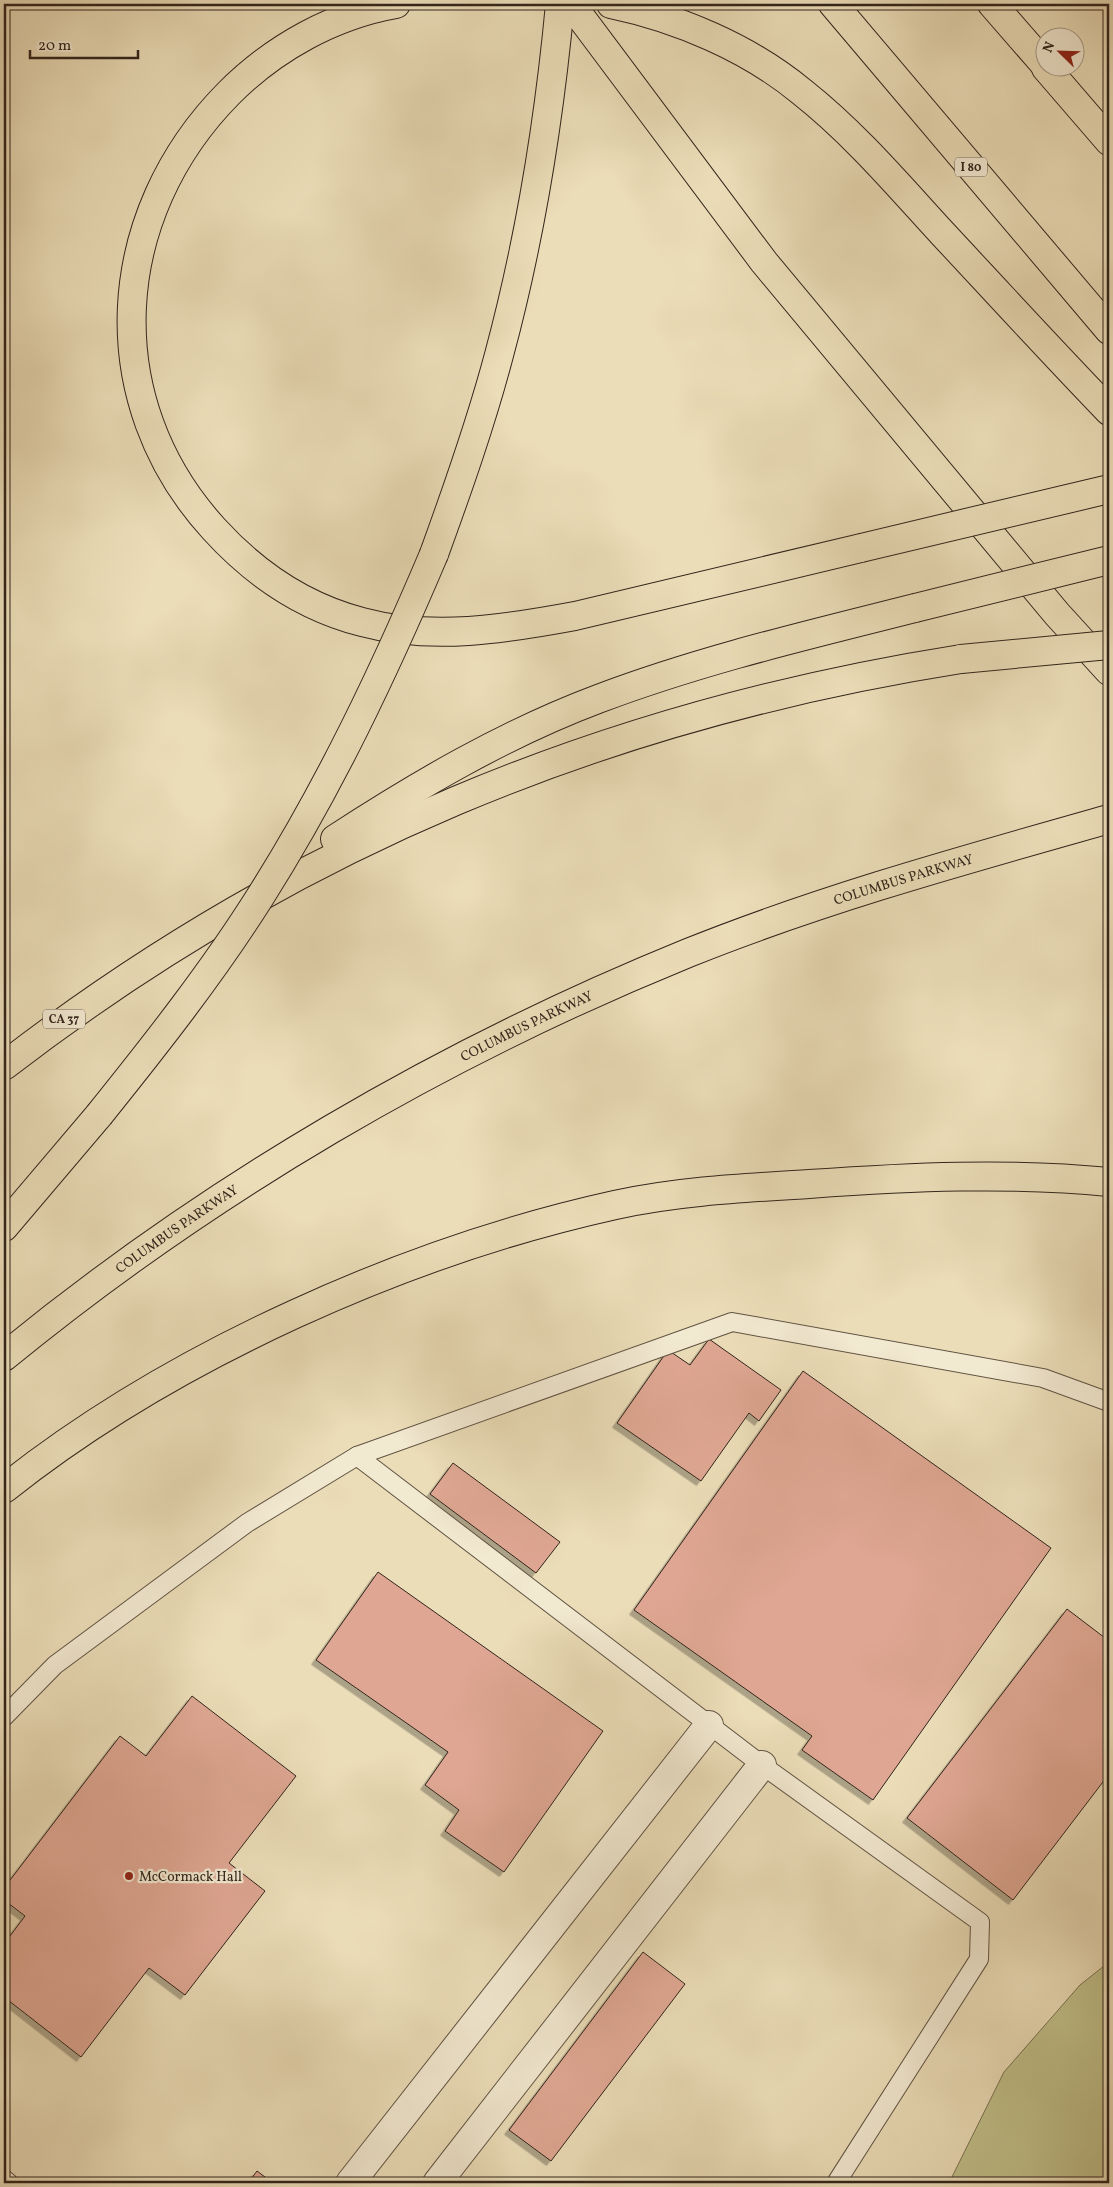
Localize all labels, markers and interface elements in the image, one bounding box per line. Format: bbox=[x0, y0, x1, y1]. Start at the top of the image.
scale bar bbox=[30, 28, 138, 60]
north arrow bbox=[1036, 28, 1086, 78]
text: 20 m bbox=[38, 36, 71, 57]
text: N bbox=[1039, 39, 1060, 56]
road number: I 80 bbox=[955, 158, 987, 176]
street label: COLUMBUS PARKWAY bbox=[832, 850, 976, 911]
street label: COLUMBUS PARKWAY bbox=[458, 987, 596, 1067]
road number: CA 37 bbox=[43, 1010, 85, 1028]
street label: COLUMBUS PARKWAY bbox=[112, 1181, 242, 1279]
place label: McCormack Hall bbox=[139, 1868, 242, 1887]
marker: McCormack Hall bbox=[123, 1870, 135, 1882]

